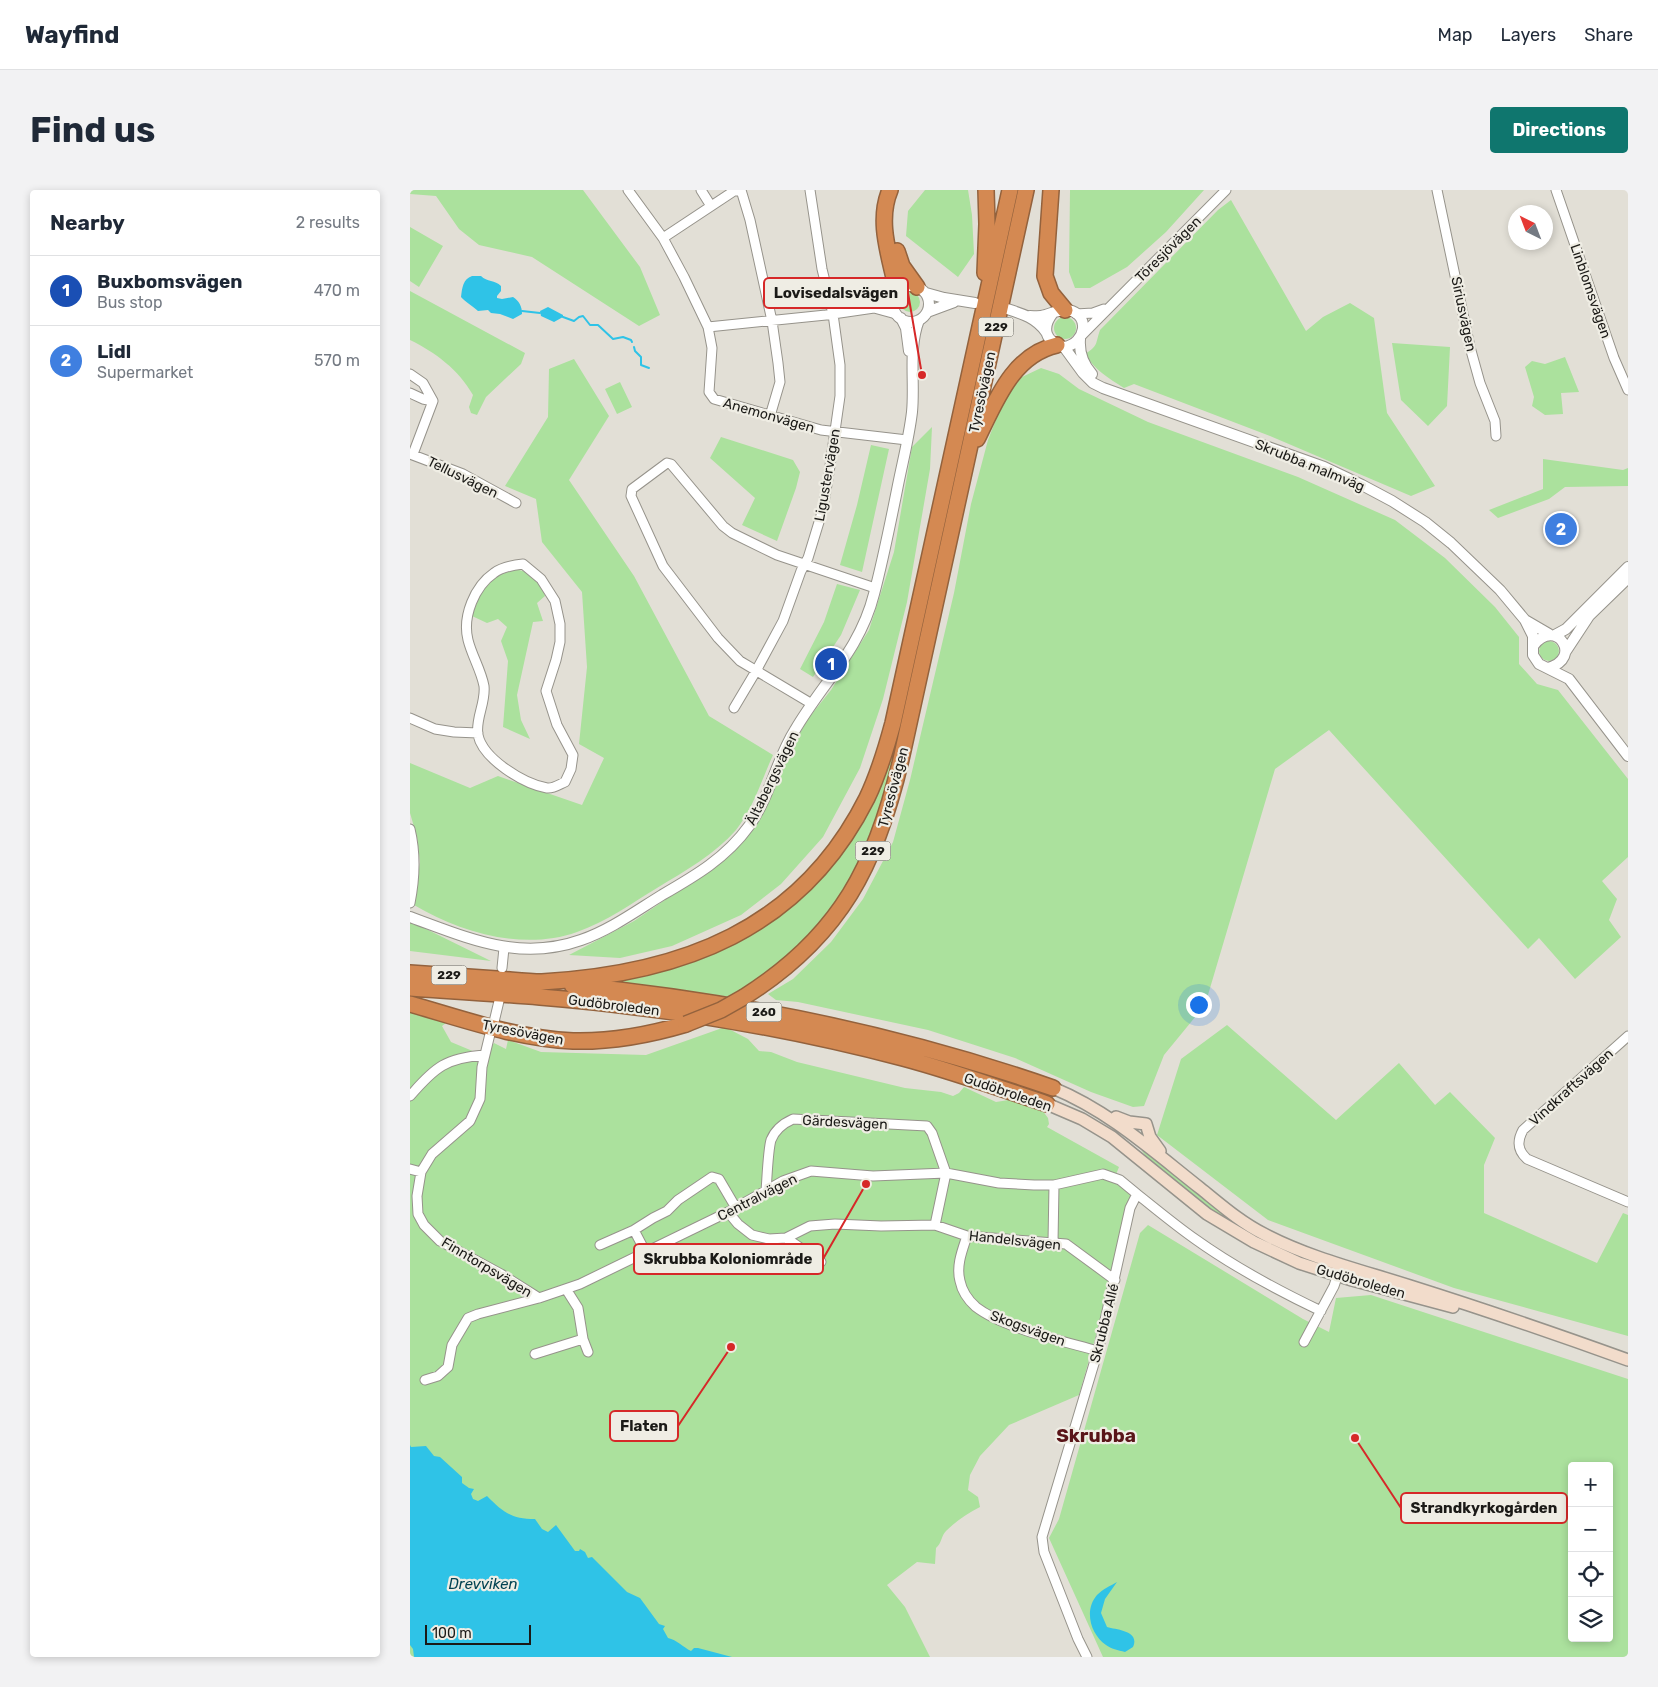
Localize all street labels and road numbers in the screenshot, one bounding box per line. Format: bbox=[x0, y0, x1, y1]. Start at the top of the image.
street label: Töresjövägen bbox=[1132, 213, 1205, 286]
street label: Linblomsvägen bbox=[1566, 242, 1615, 341]
street label: Siriusvägen bbox=[1447, 275, 1480, 353]
road number: 229 bbox=[978, 318, 1014, 336]
street label: Tyresövägen bbox=[966, 350, 999, 434]
street label: Anemonvägen bbox=[721, 394, 817, 437]
street label: Ligustervägen bbox=[811, 427, 844, 523]
street label: Skrubba malmväg bbox=[1252, 436, 1367, 495]
street label: Tellusvägen bbox=[425, 453, 501, 502]
street label: Ältabergsvägen bbox=[742, 728, 803, 828]
street label: Tyresövägen bbox=[875, 745, 912, 829]
road number: 229 bbox=[856, 841, 890, 860]
road number: 229 bbox=[432, 966, 466, 984]
street label: Gudöbroleden bbox=[567, 991, 661, 1020]
road number: 260 bbox=[746, 1002, 782, 1022]
street label: Tyresövägen bbox=[481, 1016, 565, 1049]
street label: Vindkraftsvägen bbox=[1526, 1045, 1617, 1130]
street label: Gudöbroleden bbox=[962, 1069, 1054, 1115]
street label: Gärdesvägen bbox=[802, 1112, 888, 1133]
street label: Centralvägen bbox=[714, 1170, 800, 1225]
street label: Handelsvägen bbox=[968, 1227, 1062, 1254]
street label: Finntorpsvägen bbox=[438, 1234, 535, 1301]
street label: Gudöbroleden bbox=[1314, 1261, 1407, 1302]
street label: Skrubba Allé bbox=[1086, 1282, 1123, 1365]
street label: Skogsvägen bbox=[988, 1307, 1068, 1350]

